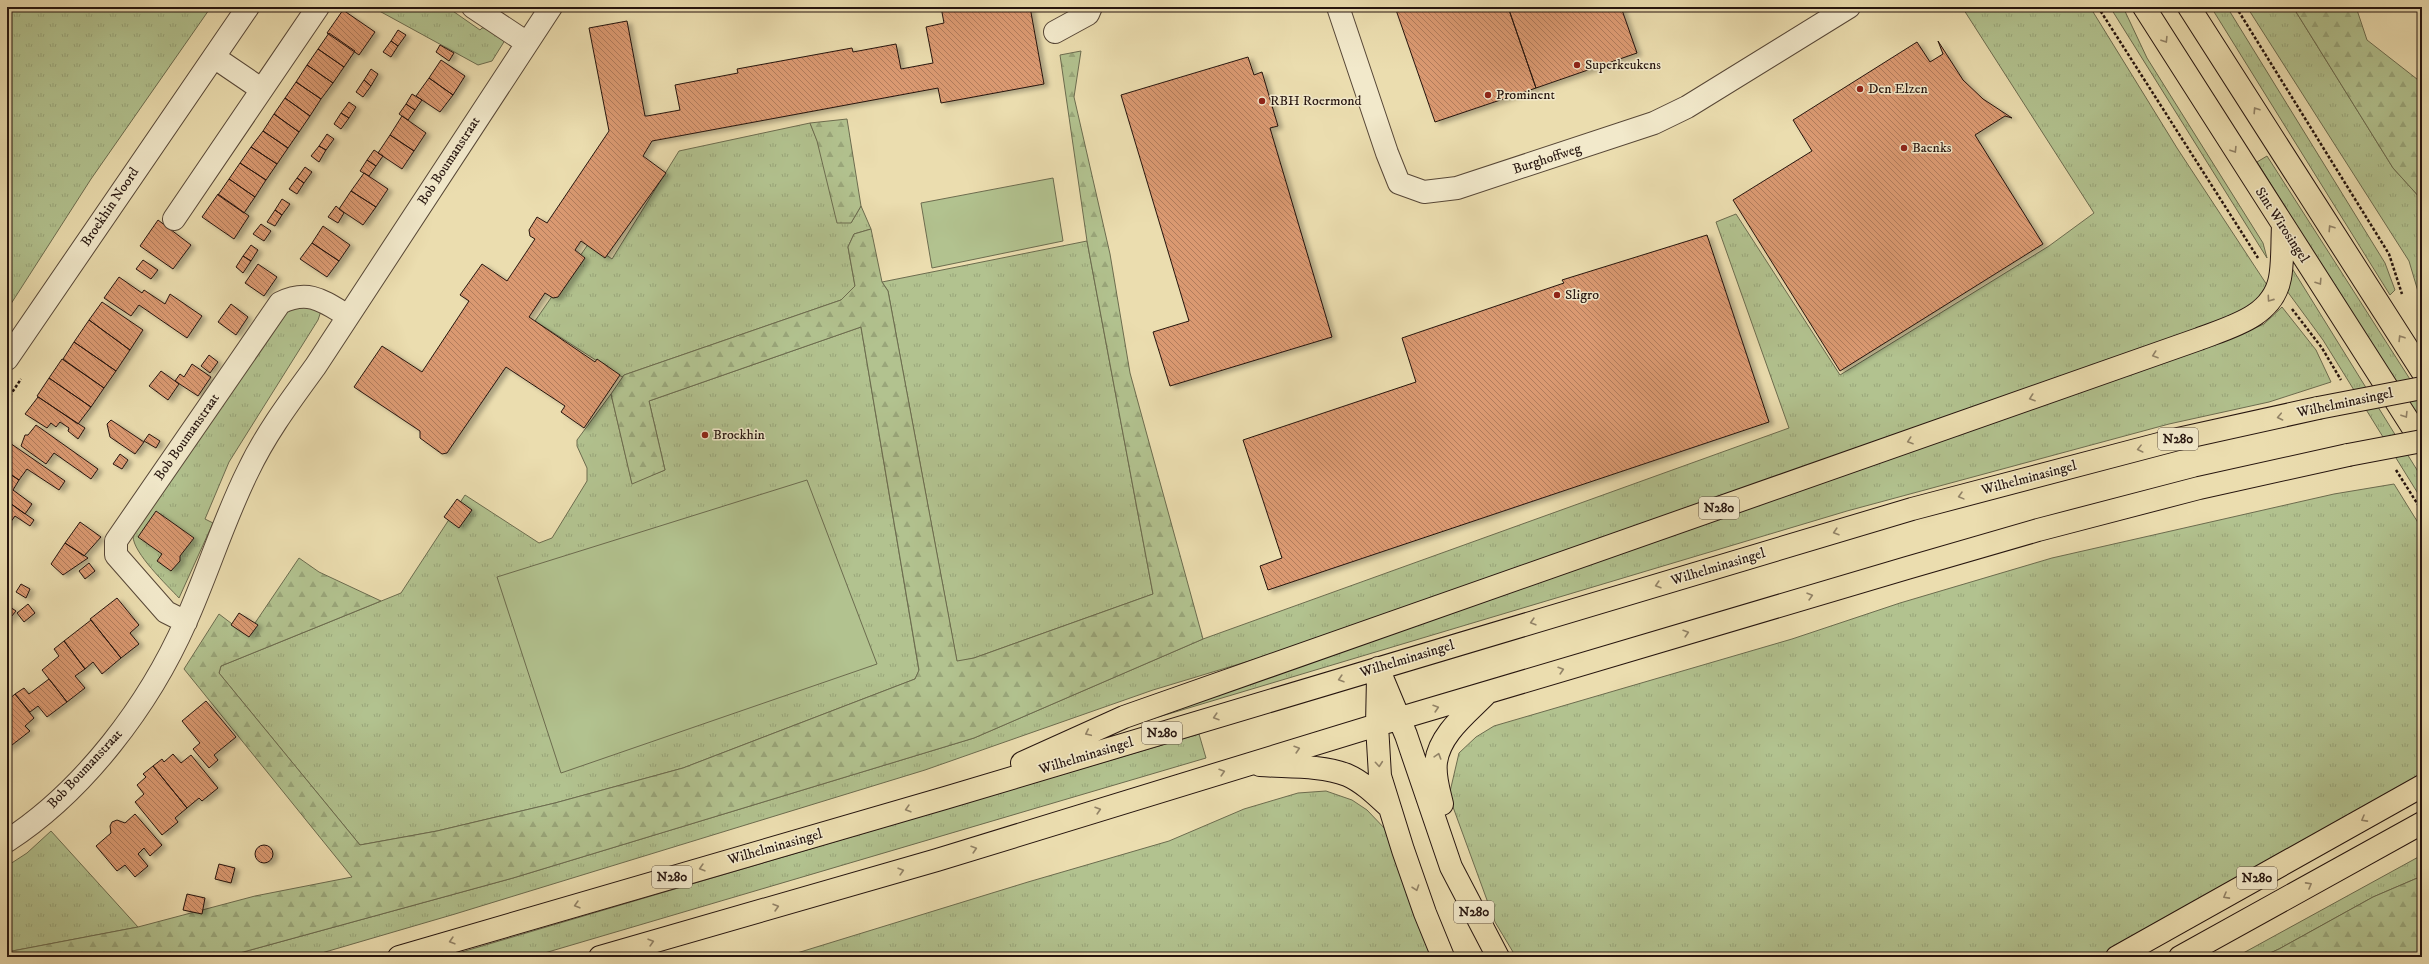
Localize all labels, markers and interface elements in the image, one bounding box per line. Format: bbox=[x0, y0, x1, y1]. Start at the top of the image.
one-way arrow bbox=[2160, 36, 2168, 43]
place label: Superkeukens bbox=[1585, 56, 1661, 74]
marker: Superkeukens bbox=[1572, 60, 1582, 70]
place label: Den Elzen bbox=[1868, 80, 1929, 98]
marker: Den Elzen bbox=[1855, 84, 1865, 94]
place label: Prominent bbox=[1496, 86, 1556, 104]
marker: Prominent bbox=[1483, 90, 1493, 100]
place label: RBH Roermond bbox=[1270, 92, 1361, 110]
marker: RBH Roermond bbox=[1257, 96, 1267, 106]
one-way arrow bbox=[2253, 107, 2260, 114]
street label: Bob Boumanstraat bbox=[414, 113, 485, 209]
street label: Burghoffweg bbox=[1510, 139, 1584, 179]
place label: Baenks bbox=[1912, 139, 1952, 157]
marker: Baenks bbox=[1899, 143, 1909, 153]
one-way arrow bbox=[2230, 146, 2237, 153]
street label: Broekhin Noord bbox=[77, 164, 143, 250]
street label: Sint Wirosingel bbox=[2251, 184, 2314, 267]
one-way arrow bbox=[2329, 225, 2336, 232]
one-way arrow bbox=[2314, 278, 2322, 285]
place label: Sligro bbox=[1565, 286, 1599, 304]
marker: Sligro bbox=[1552, 290, 1562, 300]
one-way arrow bbox=[2268, 295, 2275, 302]
one-way arrow bbox=[2399, 335, 2406, 342]
one-way arrow bbox=[2152, 350, 2159, 359]
street label: Wilhelminasingel bbox=[2294, 384, 2395, 422]
street label: Bob Boumanstraat bbox=[150, 390, 224, 484]
one-way arrow bbox=[2029, 393, 2036, 402]
one-way arrow bbox=[2400, 411, 2408, 418]
one-way arrow bbox=[2277, 412, 2283, 420]
place label: Broekhin bbox=[713, 426, 765, 444]
road number: N280 bbox=[2158, 428, 2198, 450]
marker: Broekhin bbox=[700, 430, 710, 440]
one-way arrow bbox=[1906, 436, 1913, 445]
one-way arrow bbox=[2136, 444, 2143, 453]
street label: Wilhelminasingel bbox=[1979, 456, 2079, 500]
one-way arrow bbox=[1957, 491, 1964, 500]
road number: N280 bbox=[1699, 497, 1739, 519]
one-way arrow bbox=[1832, 527, 1839, 536]
street label: Wilhelminasingel bbox=[1668, 544, 1768, 590]
one-way arrow bbox=[1654, 580, 1661, 589]
one-way arrow bbox=[1806, 592, 1813, 601]
one-way arrow bbox=[1530, 617, 1537, 626]
one-way arrow bbox=[1682, 629, 1689, 638]
street label: Wilhelminasingel bbox=[1357, 636, 1457, 682]
one-way arrow bbox=[1557, 666, 1564, 675]
one-way arrow bbox=[1338, 674, 1345, 683]
one-way arrow bbox=[1433, 704, 1440, 713]
one-way arrow bbox=[1213, 712, 1220, 721]
road number: N280 bbox=[1142, 722, 1182, 744]
street label: Bob Boumanstraat bbox=[44, 725, 127, 813]
one-way arrow bbox=[1085, 728, 1093, 736]
street label: Wilhelminasingel bbox=[1036, 733, 1136, 779]
one-way arrow bbox=[1294, 745, 1301, 754]
one-way arrow bbox=[1433, 752, 1442, 759]
one-way arrow bbox=[1374, 761, 1383, 767]
one-way arrow bbox=[1219, 768, 1226, 777]
one-way arrow bbox=[904, 804, 911, 813]
one-way arrow bbox=[1094, 807, 1101, 815]
one-way arrow bbox=[2360, 814, 2368, 821]
street label: Wilhelminasingel bbox=[725, 825, 825, 869]
one-way arrow bbox=[970, 845, 977, 854]
one-way arrow bbox=[699, 863, 706, 872]
road number: N280 bbox=[652, 866, 692, 888]
one-way arrow bbox=[897, 867, 904, 876]
road number: N280 bbox=[2237, 867, 2277, 889]
one-way arrow bbox=[2305, 883, 2312, 890]
one-way arrow bbox=[1411, 884, 1420, 891]
one-way arrow bbox=[2223, 891, 2230, 899]
one-way arrow bbox=[574, 900, 581, 909]
road number: N280 bbox=[1454, 901, 1494, 923]
one-way arrow bbox=[773, 903, 779, 911]
one-way arrow bbox=[449, 936, 456, 945]
one-way arrow bbox=[647, 938, 654, 947]

